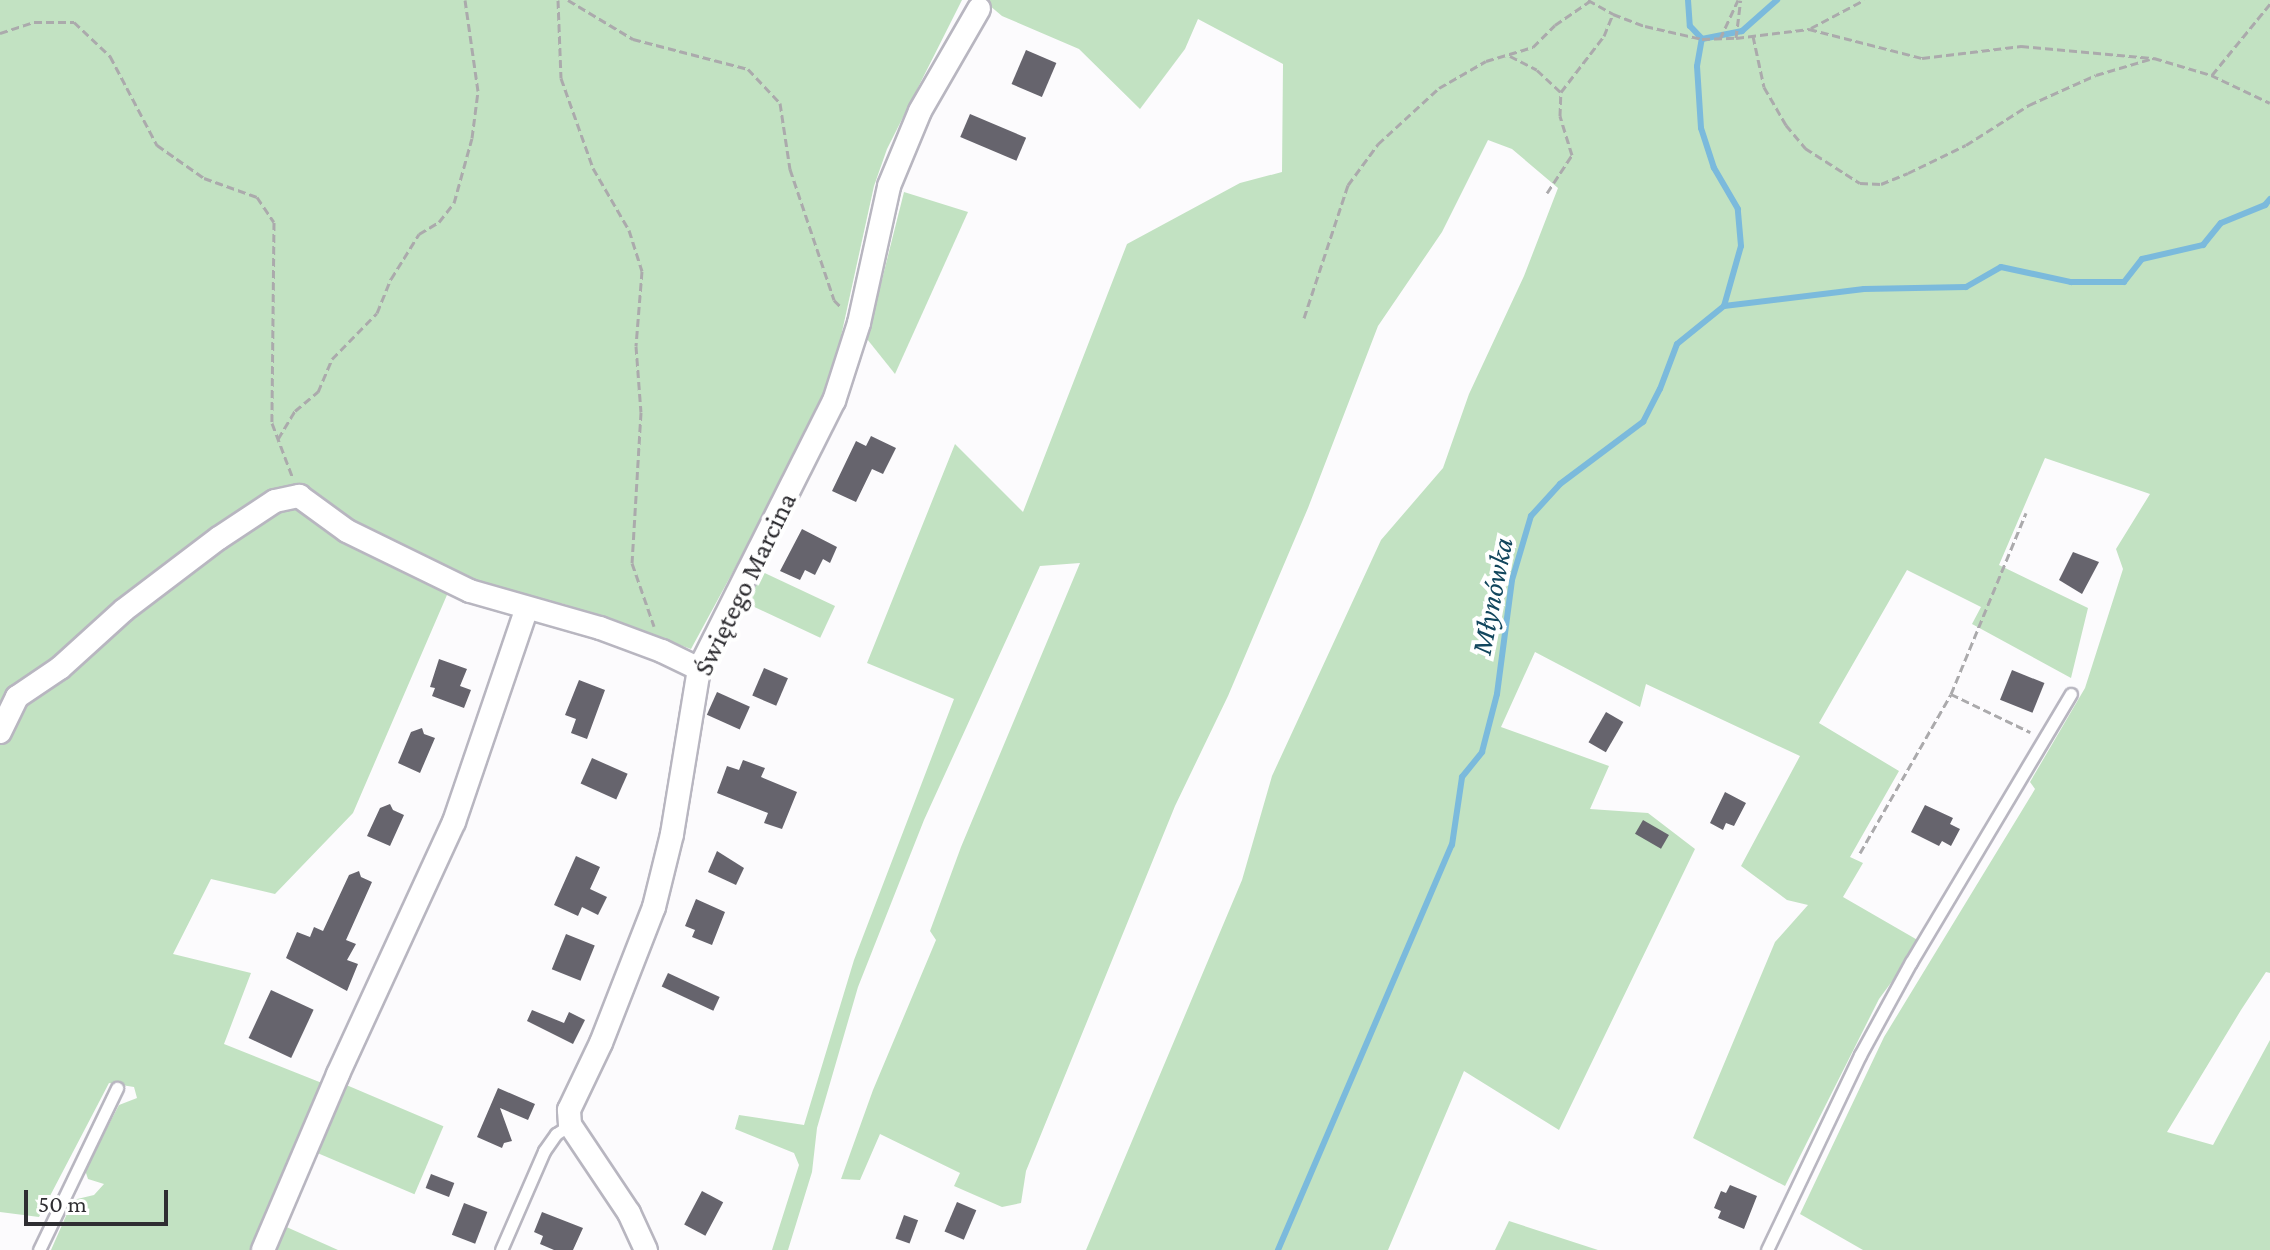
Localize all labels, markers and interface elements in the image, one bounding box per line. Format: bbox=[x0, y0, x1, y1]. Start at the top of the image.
street label: Świętego Marcina bbox=[686, 487, 804, 681]
water label: Młynówka bbox=[1463, 534, 1521, 658]
scale bar bbox=[28, 1174, 172, 1224]
text: 50 m bbox=[38, 1190, 87, 1217]

